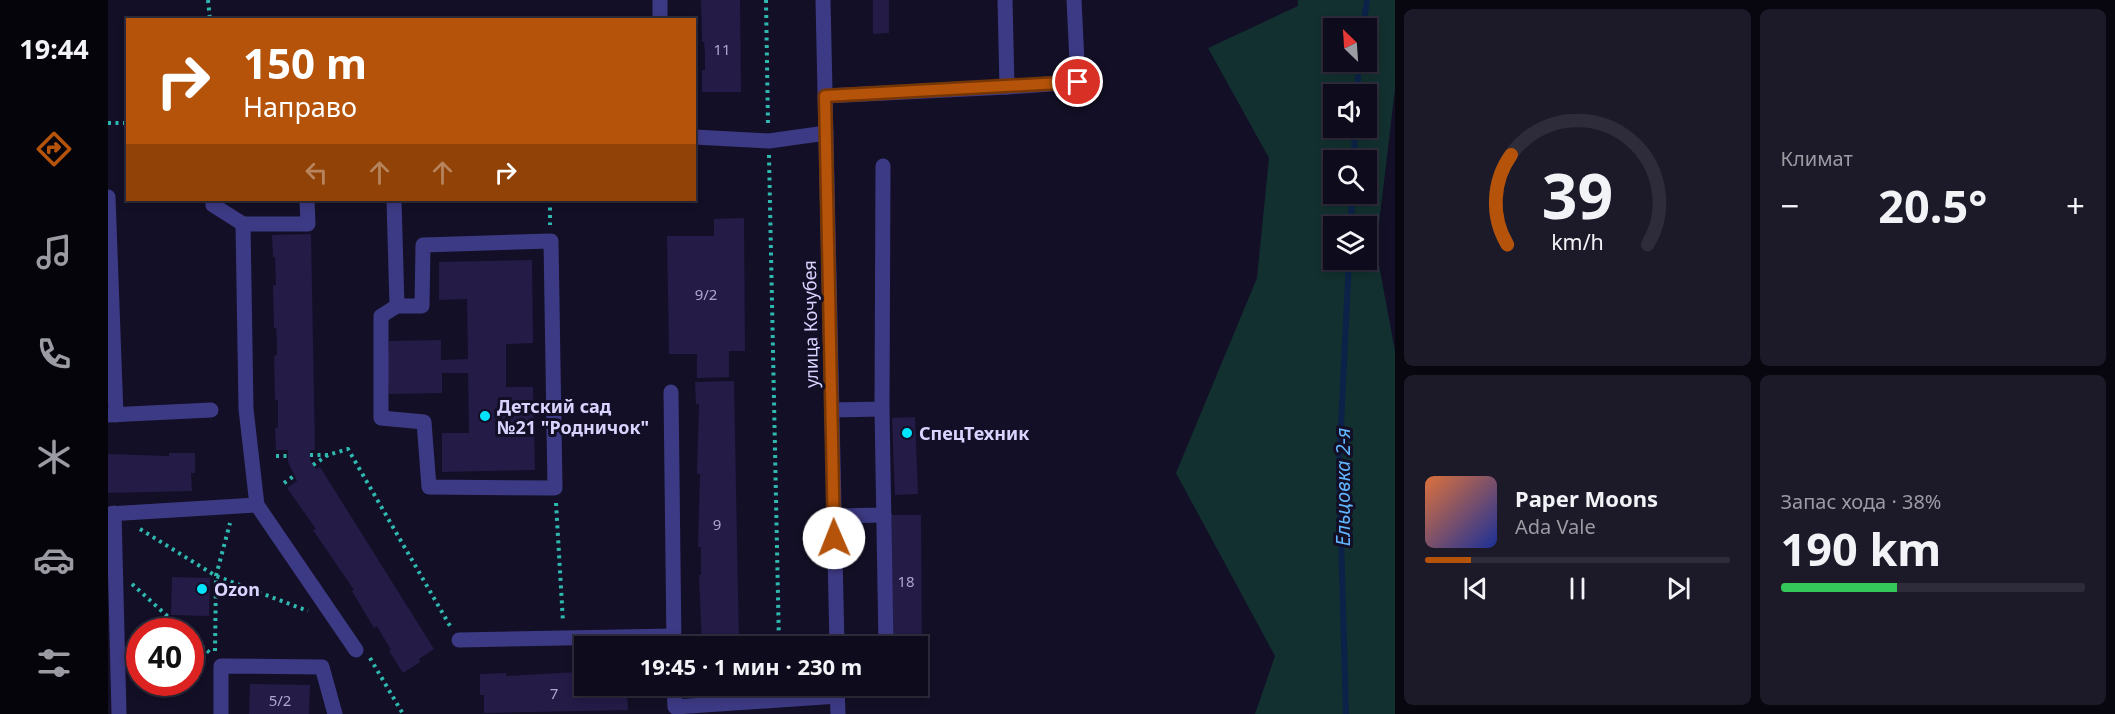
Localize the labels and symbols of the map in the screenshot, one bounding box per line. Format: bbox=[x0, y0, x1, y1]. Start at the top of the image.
north arrow bbox=[1323, 18, 1377, 72]
house number: 11 bbox=[713, 39, 731, 59]
pin bbox=[1052, 56, 1103, 107]
street label: улица Кочубея bbox=[797, 260, 823, 388]
house number: 9/2 bbox=[695, 284, 717, 304]
place label: Детский сад №21 "Родничок" bbox=[497, 394, 649, 439]
marker: Детский сад №21 "Родничок" bbox=[478, 409, 492, 423]
place label: СпецТехник bbox=[919, 421, 1029, 445]
marker: СпецТехник bbox=[900, 426, 914, 440]
water label: Ельцовка 2-я bbox=[1329, 428, 1356, 546]
position arrow bbox=[802, 506, 866, 570]
house number: 9 bbox=[713, 514, 721, 534]
house number: 18 bbox=[897, 571, 915, 591]
place label: Ozon bbox=[214, 577, 260, 601]
marker: Ozon bbox=[195, 582, 209, 596]
speed limit sign: 40 bbox=[126, 618, 204, 696]
house number: 7 bbox=[550, 683, 558, 703]
house number: 5/2 bbox=[269, 690, 291, 710]

